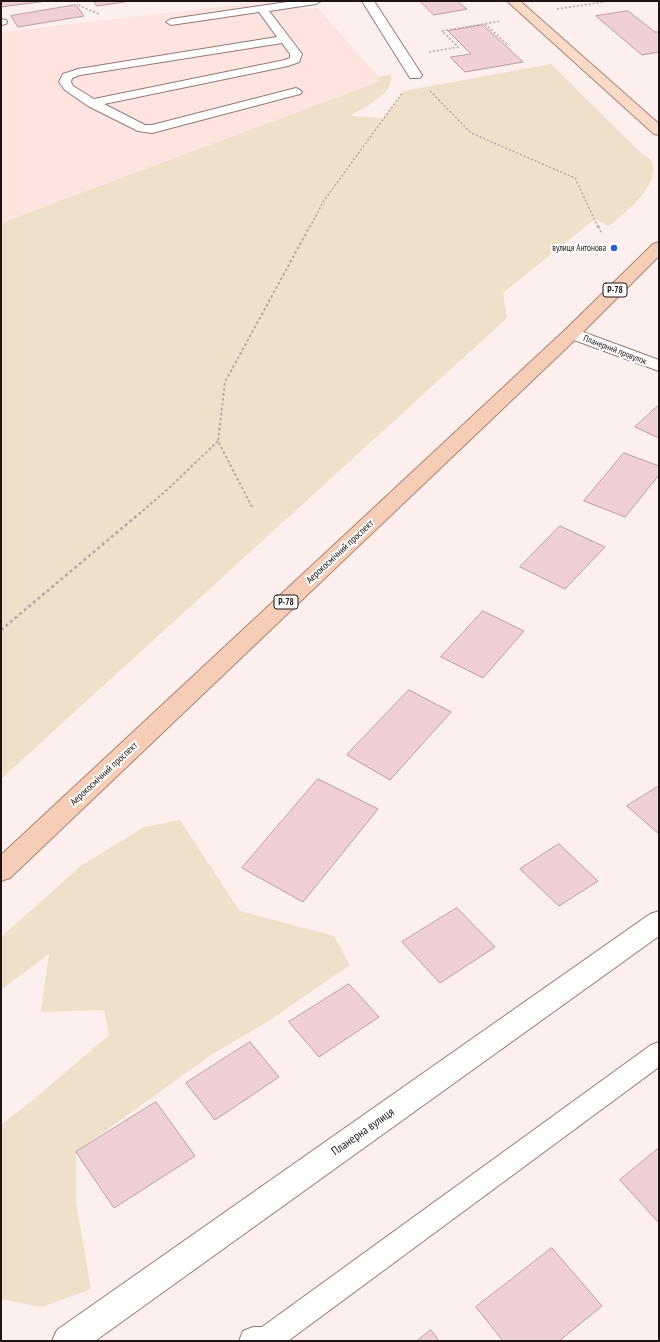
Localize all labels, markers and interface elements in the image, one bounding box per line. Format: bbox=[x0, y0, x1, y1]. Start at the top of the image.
place label: вулиця Антонова bbox=[552, 243, 606, 253]
marker: вулиця Антонова bbox=[609, 243, 619, 253]
road number: Р-78 bbox=[603, 283, 627, 297]
street label: Планерний провулок bbox=[582, 333, 648, 367]
street label: Аерокосмічний проспект bbox=[304, 518, 376, 586]
road number: Р-78 bbox=[274, 595, 298, 609]
street label: Аерокосмічний проспект bbox=[68, 740, 140, 808]
street label: Планерна вулиця bbox=[329, 1105, 397, 1159]

